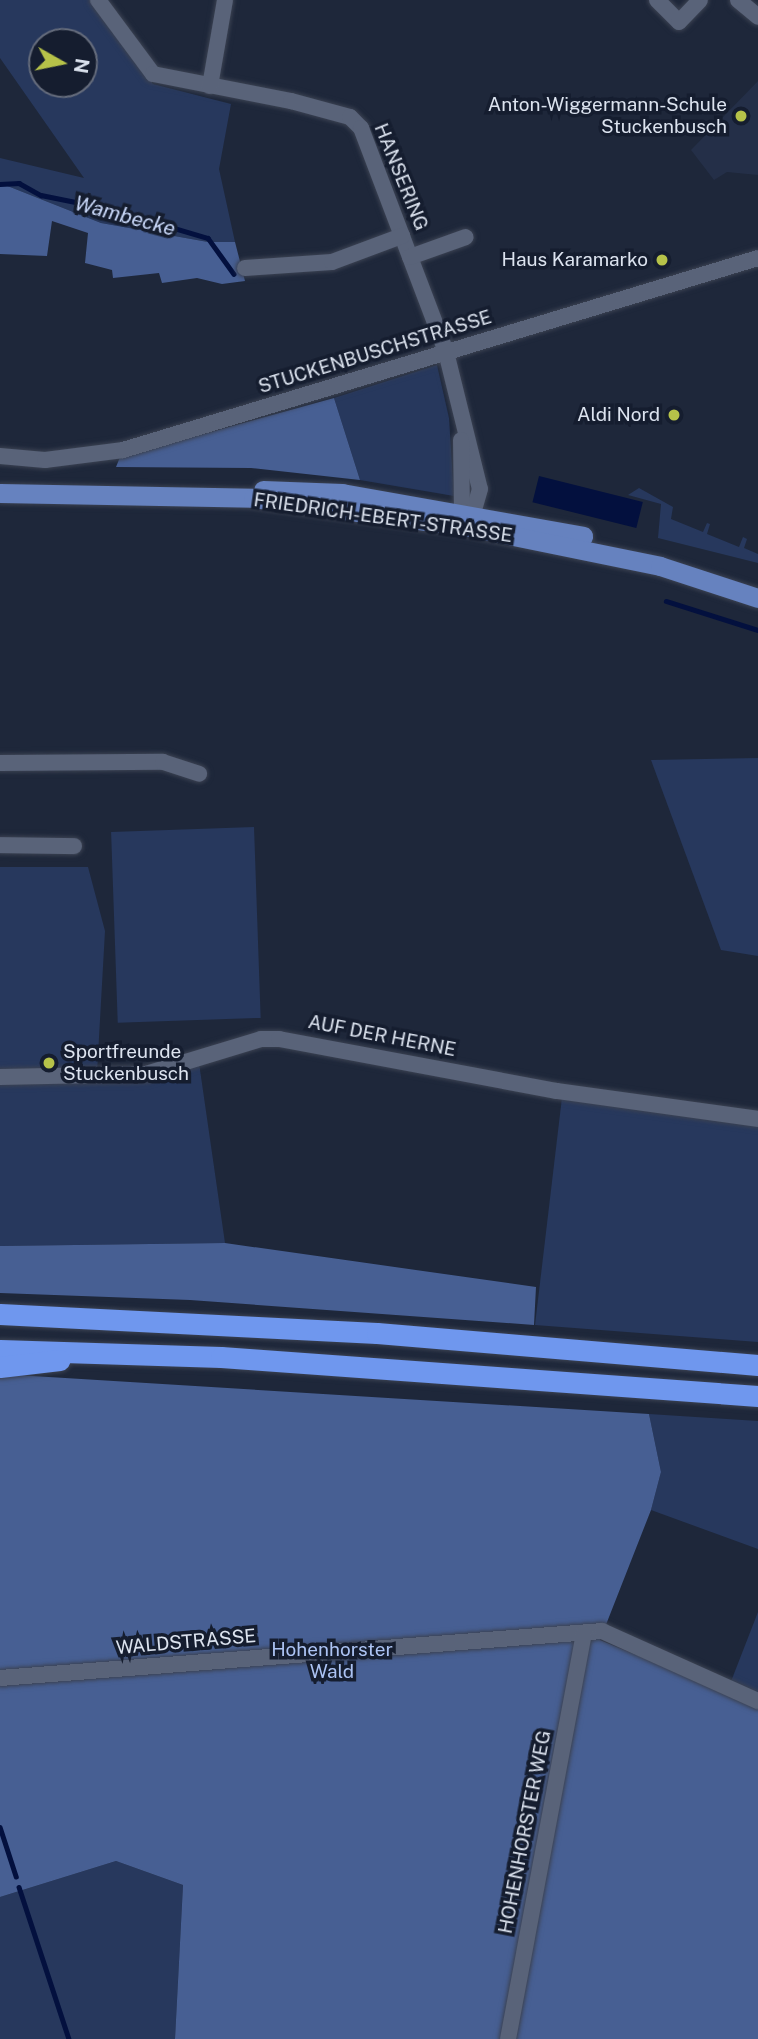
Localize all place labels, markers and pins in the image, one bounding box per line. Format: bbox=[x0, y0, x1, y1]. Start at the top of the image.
place label: Anton-Wiggermann-Schule Stuckenbusch bbox=[488, 94, 727, 138]
marker: Anton-Wiggermann-Schule Stuckenbusch bbox=[733, 108, 749, 124]
place label: Haus Karamarko bbox=[502, 249, 648, 271]
marker: Haus Karamarko bbox=[654, 252, 670, 268]
place label: Aldi Nord bbox=[577, 404, 660, 426]
marker: Aldi Nord bbox=[666, 407, 682, 423]
place label: Sportfreunde Stuckenbusch bbox=[63, 1041, 189, 1085]
marker: Sportfreunde Stuckenbusch bbox=[41, 1055, 57, 1071]

